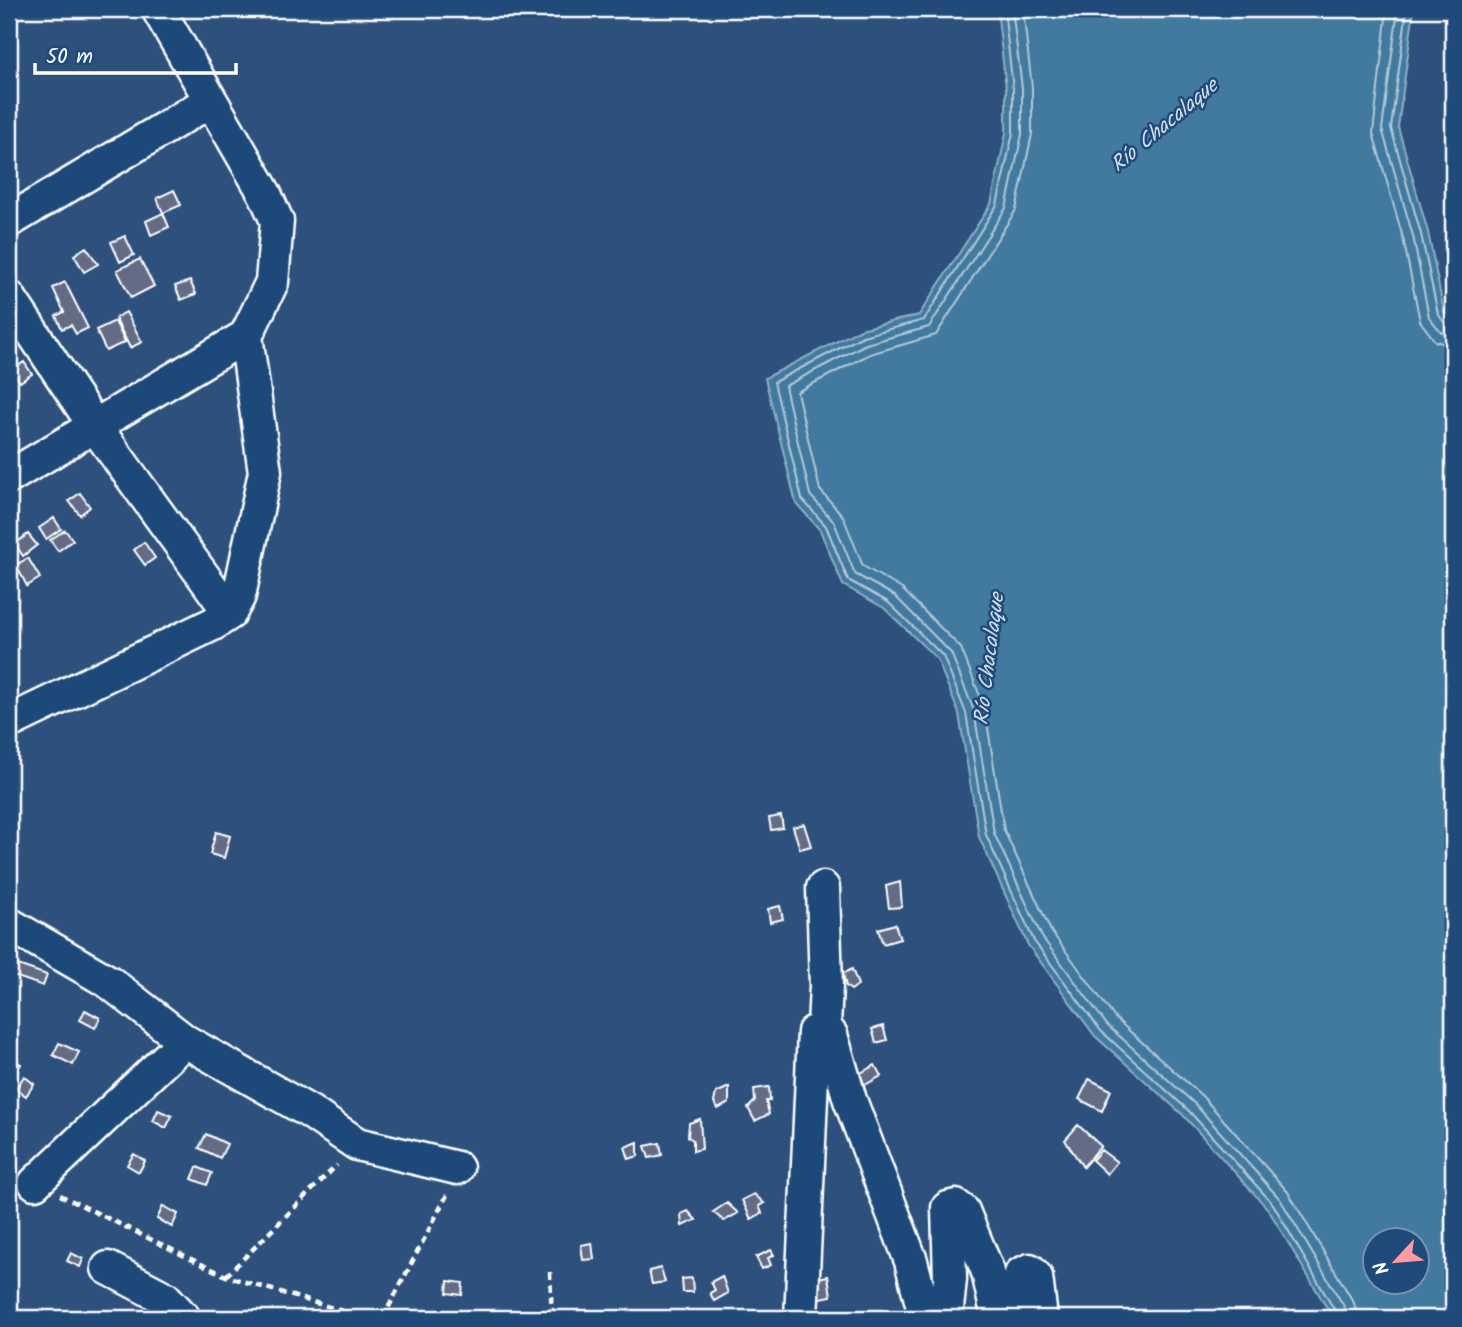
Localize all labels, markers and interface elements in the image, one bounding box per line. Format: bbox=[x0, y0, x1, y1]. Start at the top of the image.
scale bar bbox=[35, 32, 236, 76]
text: 50 m bbox=[46, 41, 93, 74]
water label: Río Chacalaque bbox=[1104, 69, 1228, 181]
water label: Río Chacalaque bbox=[966, 589, 1015, 727]
north arrow bbox=[1360, 1226, 1430, 1296]
text: N bbox=[1366, 1256, 1399, 1280]

